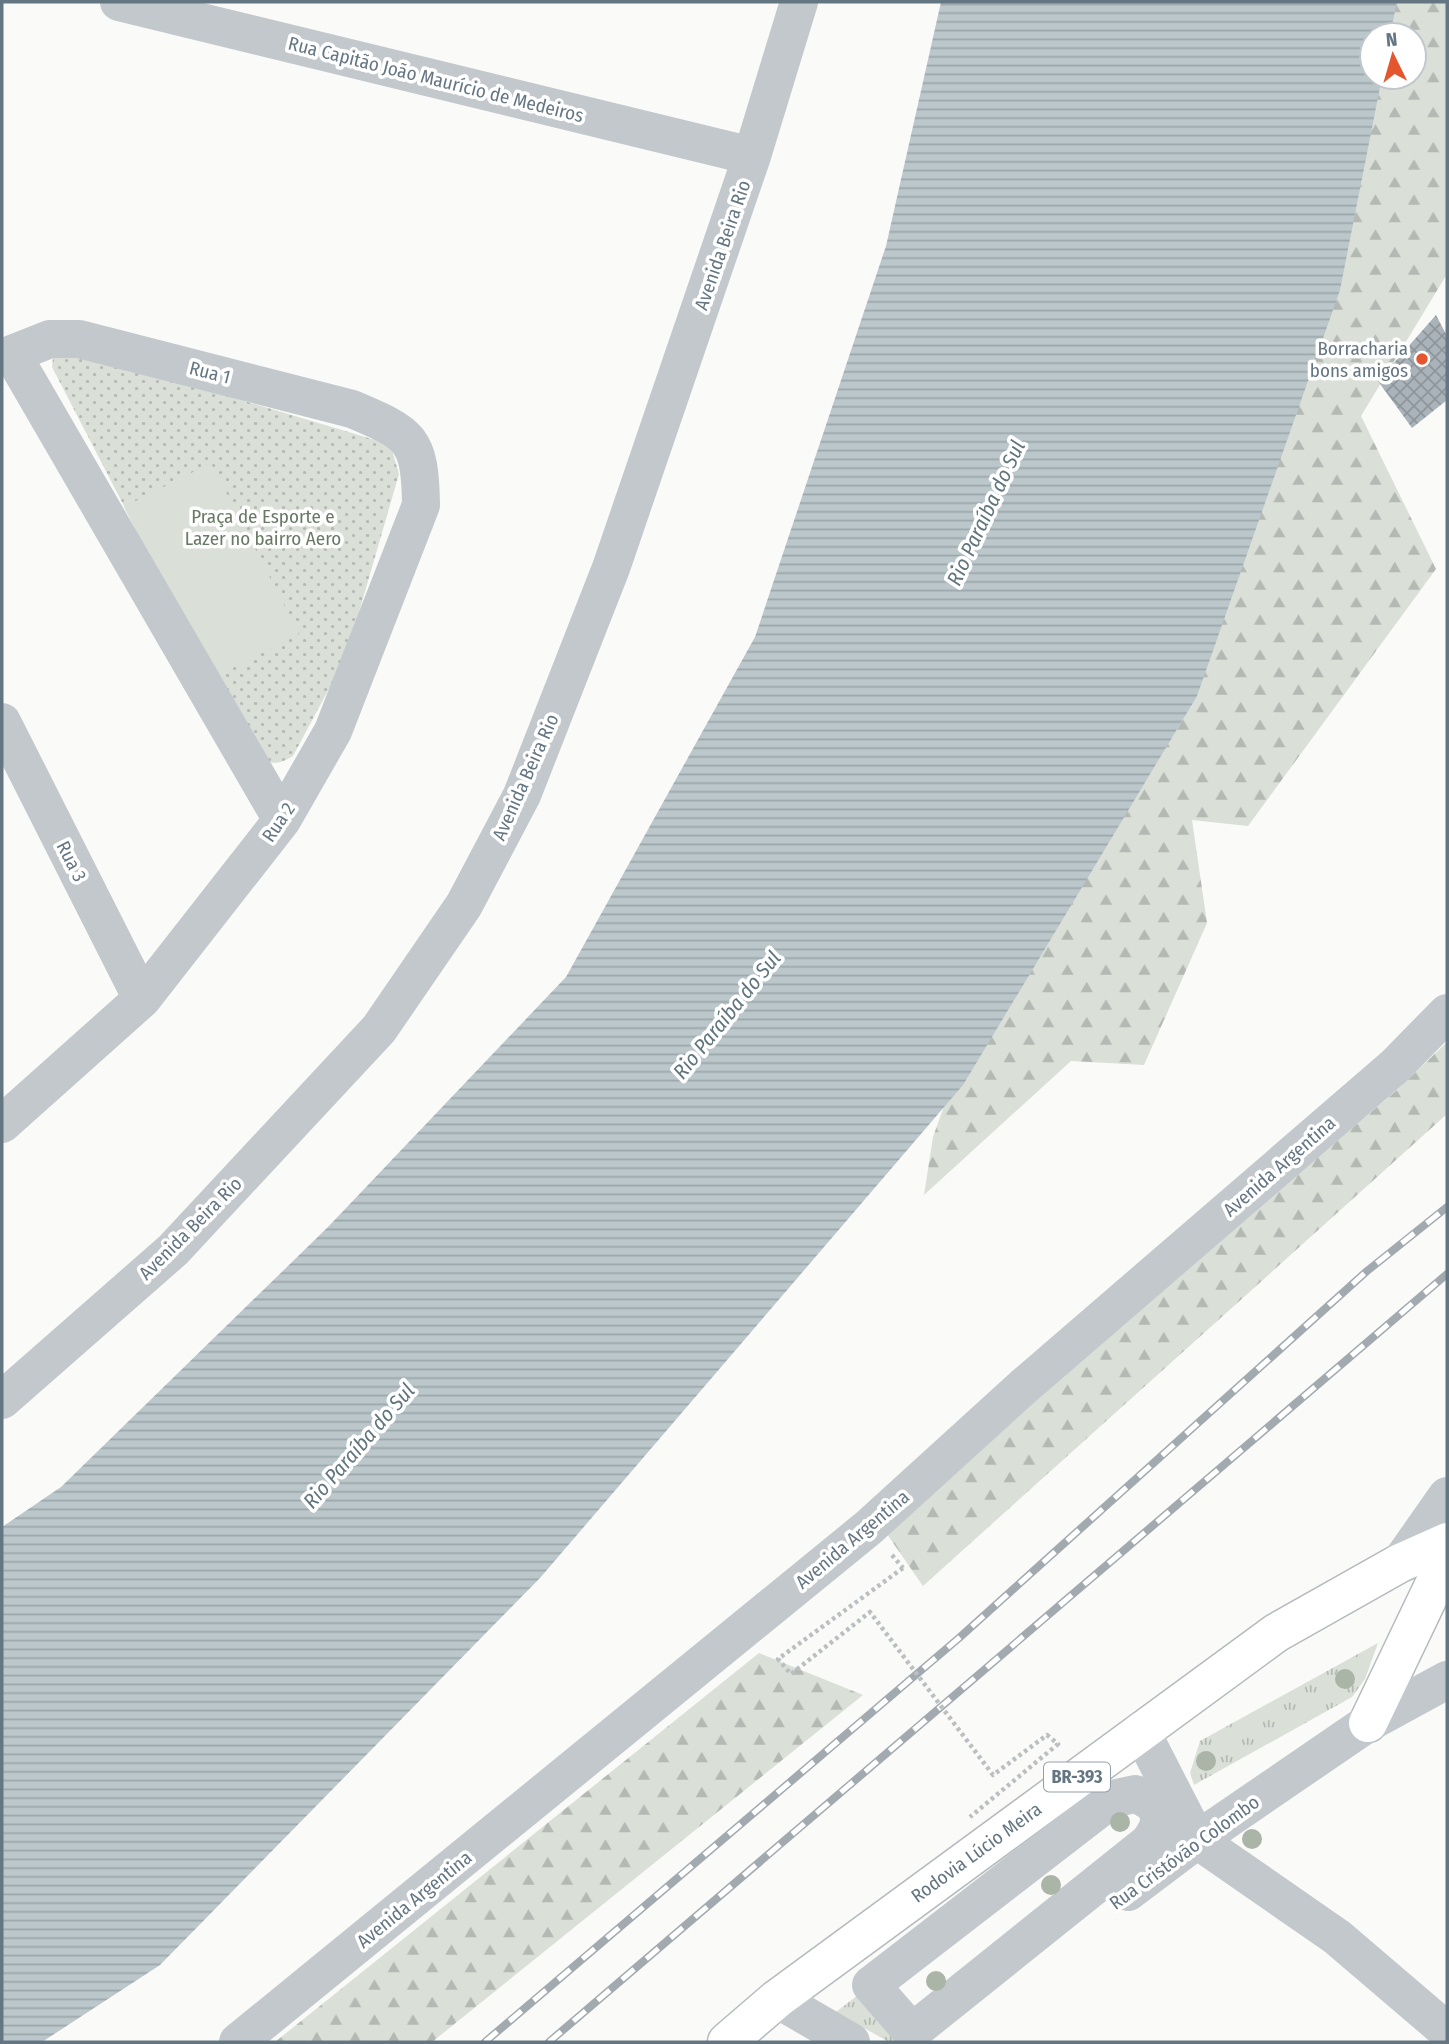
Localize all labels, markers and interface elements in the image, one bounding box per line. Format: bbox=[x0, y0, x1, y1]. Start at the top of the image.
north arrow bbox=[1358, 21, 1428, 91]
text: N bbox=[1385, 28, 1398, 52]
street label: Rua Capitão João Maurício de Medeiros bbox=[286, 32, 586, 127]
street label: Avenida Beira Rio bbox=[689, 177, 755, 313]
place label: Borracharia bons amigos bbox=[1310, 337, 1408, 382]
marker: Borracharia bons amigos bbox=[1414, 351, 1430, 367]
street label: Rua 1 bbox=[187, 356, 233, 389]
water label: Rio Paraíba do Sul bbox=[941, 436, 1031, 590]
park label: Praça de Esporte e Lazer no bairro Aero bbox=[185, 505, 341, 550]
street label: Avenida Beira Rio bbox=[487, 710, 564, 844]
street label: Rua 2 bbox=[257, 798, 300, 846]
street label: Rua 3 bbox=[52, 837, 91, 885]
water label: Rio Paraíba do Sul bbox=[667, 946, 787, 1084]
street label: Avenida Argentina bbox=[1218, 1111, 1340, 1221]
street label: Avenida Beira Rio bbox=[134, 1172, 247, 1285]
water label: Rio Paraíba do Sul bbox=[298, 1378, 420, 1514]
street label: Avenida Argentina bbox=[791, 1485, 914, 1594]
road number: BR-393 bbox=[1044, 1762, 1110, 1792]
street label: Rua Cristóvão Colombo bbox=[1105, 1790, 1264, 1915]
street label: Rodovia Lúcio Meira bbox=[907, 1797, 1046, 1907]
street label: Avenida Argentina bbox=[352, 1846, 476, 1953]

